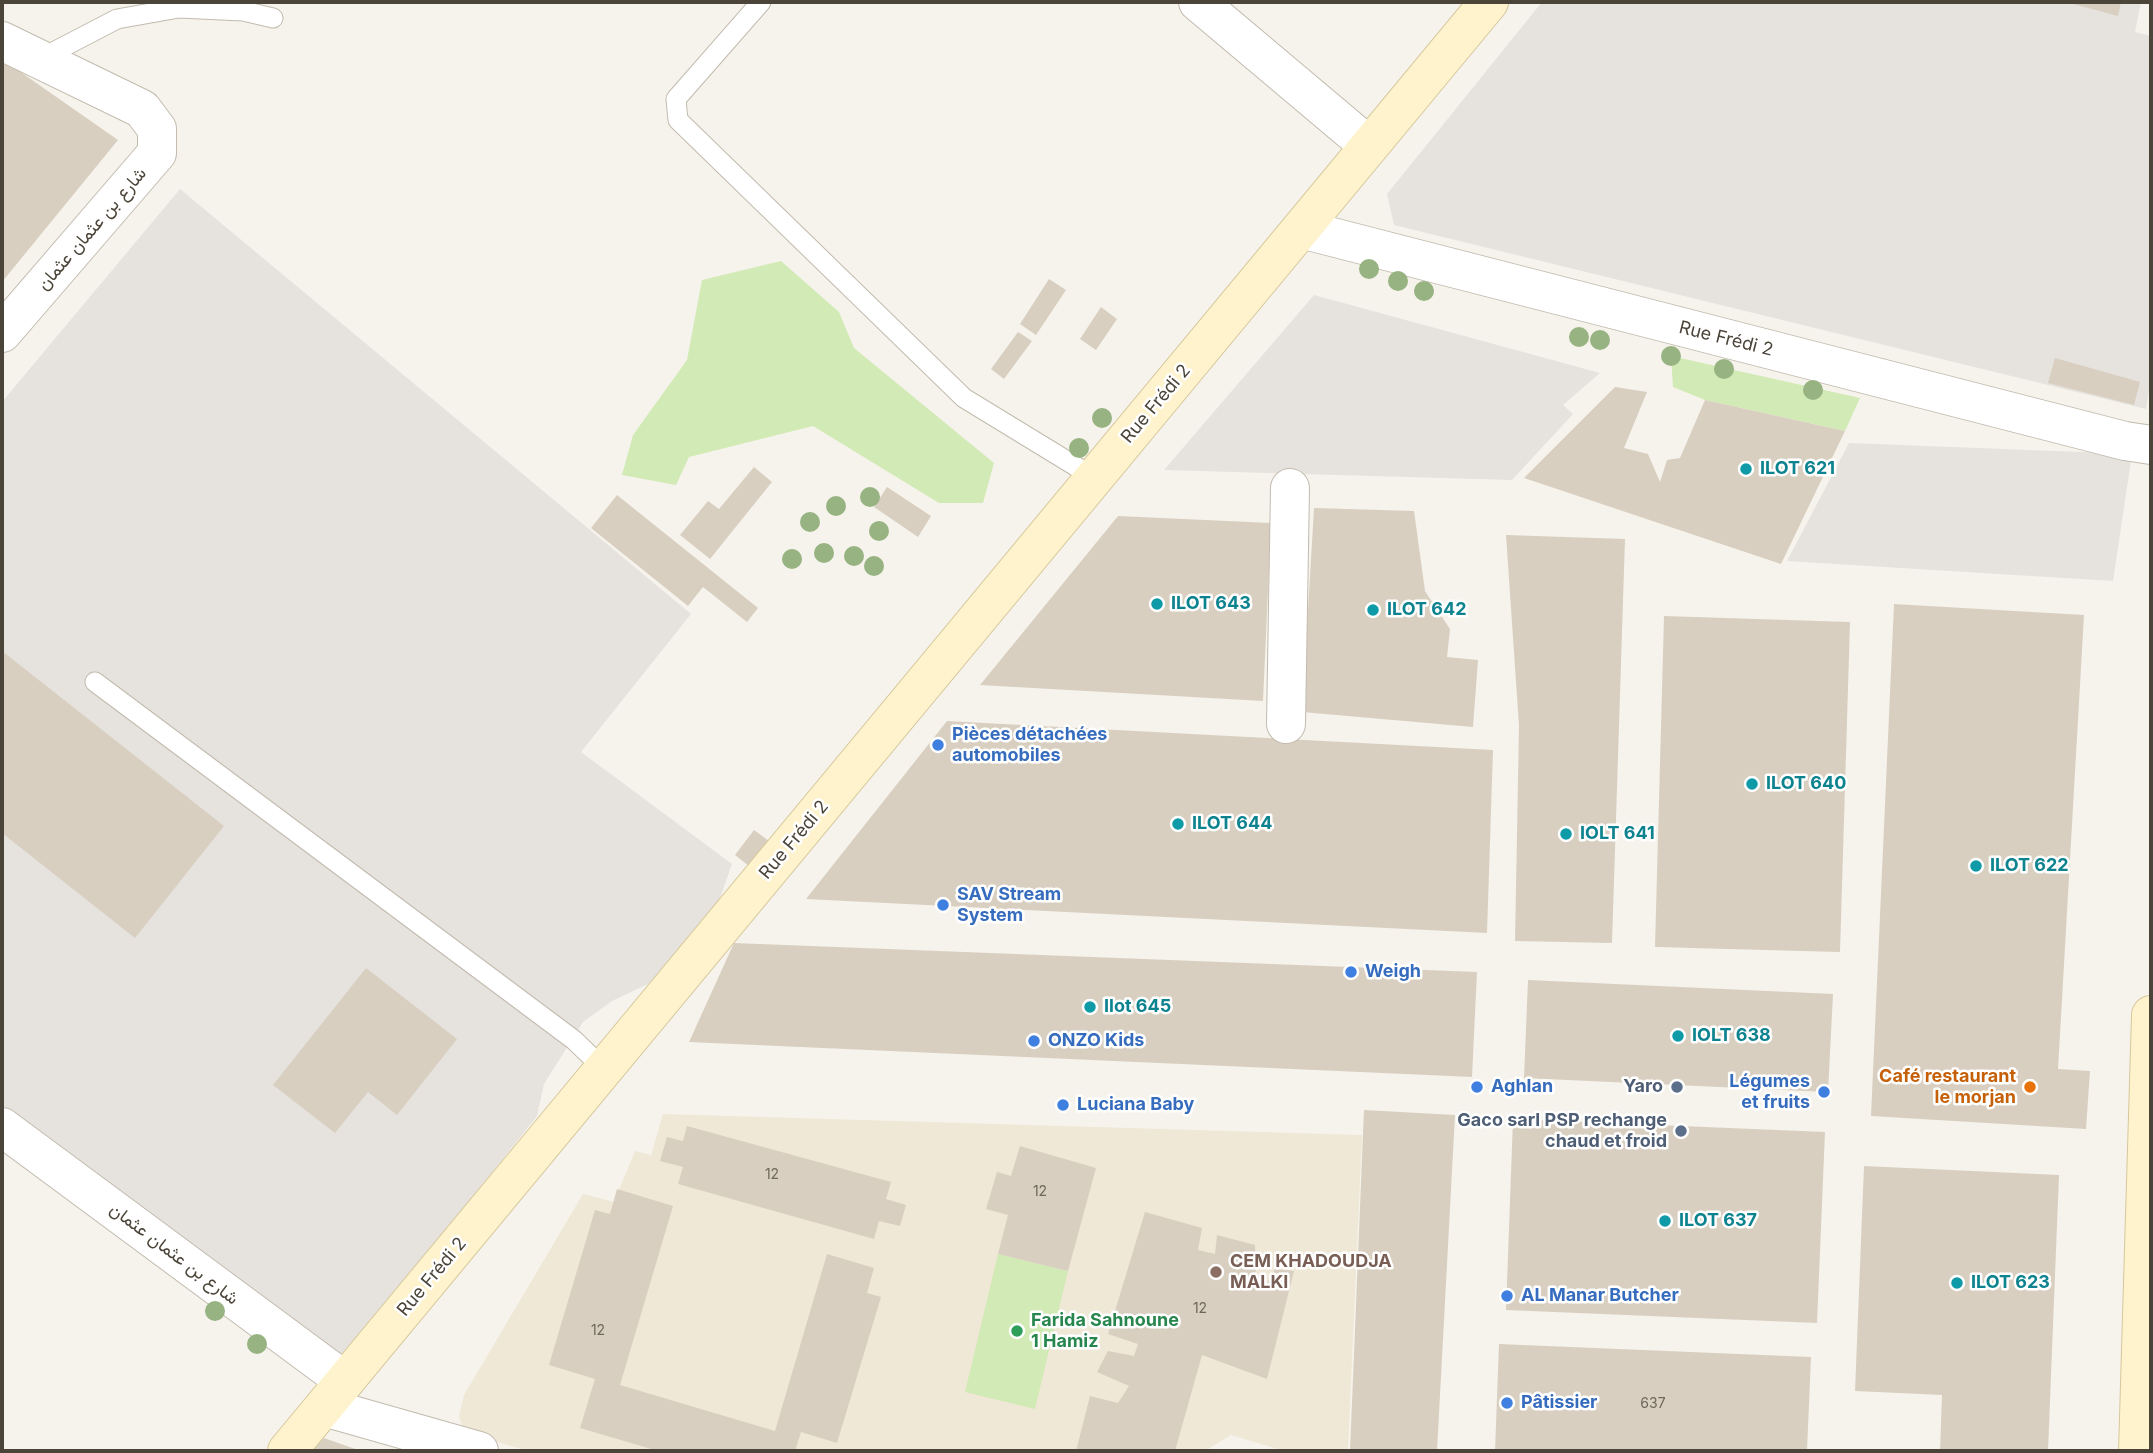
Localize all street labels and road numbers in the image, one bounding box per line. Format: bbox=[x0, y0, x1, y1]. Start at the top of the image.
street label: شارع بن عثمان عثمان bbox=[33, 163, 151, 295]
street label: Rue Frédi 2 bbox=[1677, 317, 1775, 361]
street label: Rue Frédi 2 bbox=[1117, 360, 1195, 448]
street label: Rue Frédi 2 bbox=[755, 796, 833, 884]
street label: شارع بن عثمان عثمان bbox=[105, 1199, 243, 1309]
street label: Rue Frédi 2 bbox=[393, 1233, 471, 1321]

